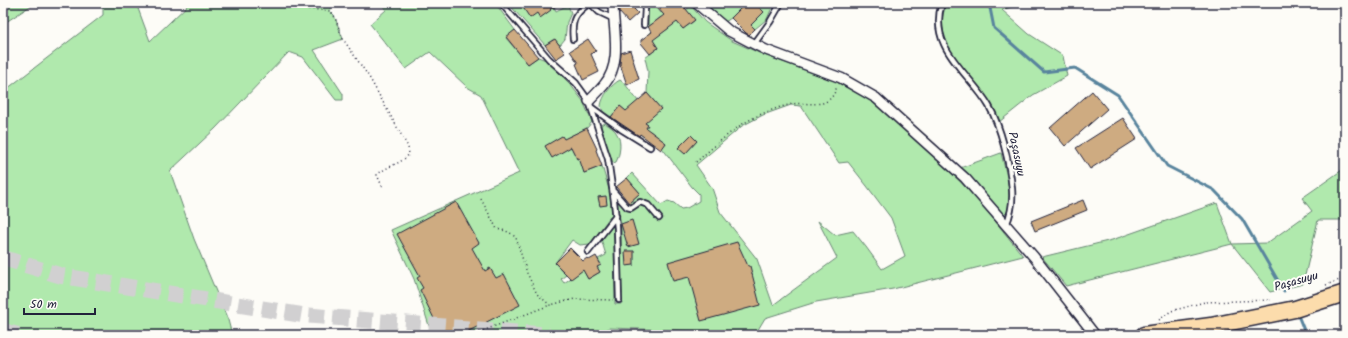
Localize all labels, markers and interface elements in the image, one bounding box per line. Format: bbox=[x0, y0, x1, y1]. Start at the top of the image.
street label: Paşasuyu bbox=[1003, 130, 1031, 178]
street label: Paşasuyu bbox=[1272, 266, 1321, 297]
scale bar bbox=[24, 290, 95, 316]
text: 50 m bbox=[30, 295, 57, 314]

